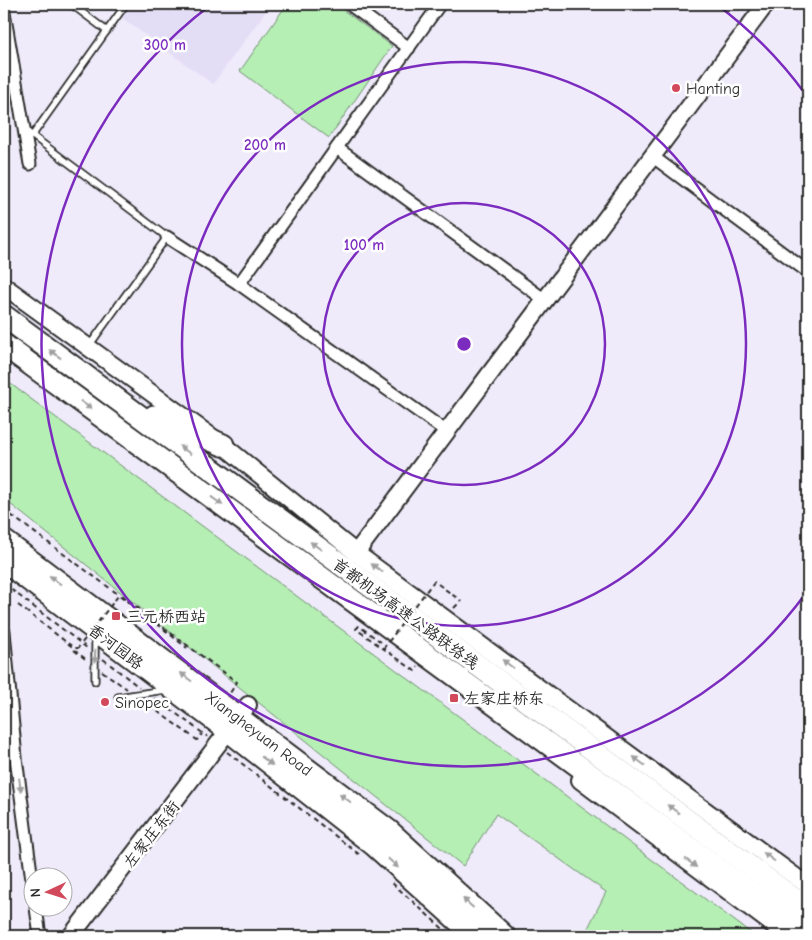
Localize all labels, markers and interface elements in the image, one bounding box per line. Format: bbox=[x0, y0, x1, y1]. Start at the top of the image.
text: 300 m bbox=[144, 36, 186, 54]
place label: Hanting bbox=[686, 80, 740, 98]
marker: Hanting bbox=[670, 82, 682, 94]
text: 200 m bbox=[244, 136, 286, 154]
text: 100 m bbox=[344, 236, 384, 254]
centre of rings bbox=[455, 335, 473, 353]
one-way arrow bbox=[48, 349, 61, 359]
one-way arrow bbox=[79, 400, 93, 410]
one-way arrow bbox=[178, 445, 192, 455]
one-way arrow bbox=[210, 495, 223, 506]
one-way arrow bbox=[310, 541, 323, 552]
street label: 首都机场高速公路联络线 bbox=[329, 555, 482, 673]
one-way arrow bbox=[370, 563, 384, 573]
one-way arrow bbox=[48, 575, 62, 585]
place label: 三元桥西站 bbox=[126, 608, 206, 626]
marker: 三元桥西站 bbox=[110, 610, 122, 622]
street label: 香河园路 bbox=[84, 620, 146, 673]
one-way arrow bbox=[91, 648, 99, 664]
one-way arrow bbox=[501, 659, 515, 669]
one-way arrow bbox=[180, 672, 193, 683]
street label: Xiangheyuan Road bbox=[201, 688, 315, 780]
place label: 左家庄桥东 bbox=[464, 690, 544, 708]
marker: 左家庄桥东 bbox=[448, 692, 460, 704]
place label: Sinopec bbox=[115, 694, 169, 712]
marker: Sinopec bbox=[99, 696, 111, 708]
one-way arrow bbox=[260, 755, 273, 766]
one-way arrow bbox=[633, 755, 646, 766]
one-way arrow bbox=[16, 778, 24, 794]
one-way arrow bbox=[339, 792, 352, 803]
street label: 左家庄东街 bbox=[120, 798, 184, 872]
one-way arrow bbox=[666, 804, 679, 814]
one-way arrow bbox=[763, 852, 776, 863]
one-way arrow bbox=[387, 857, 399, 869]
one-way arrow bbox=[684, 858, 698, 868]
north arrow bbox=[22, 868, 72, 918]
text: N bbox=[27, 888, 44, 898]
one-way arrow bbox=[462, 897, 474, 909]

